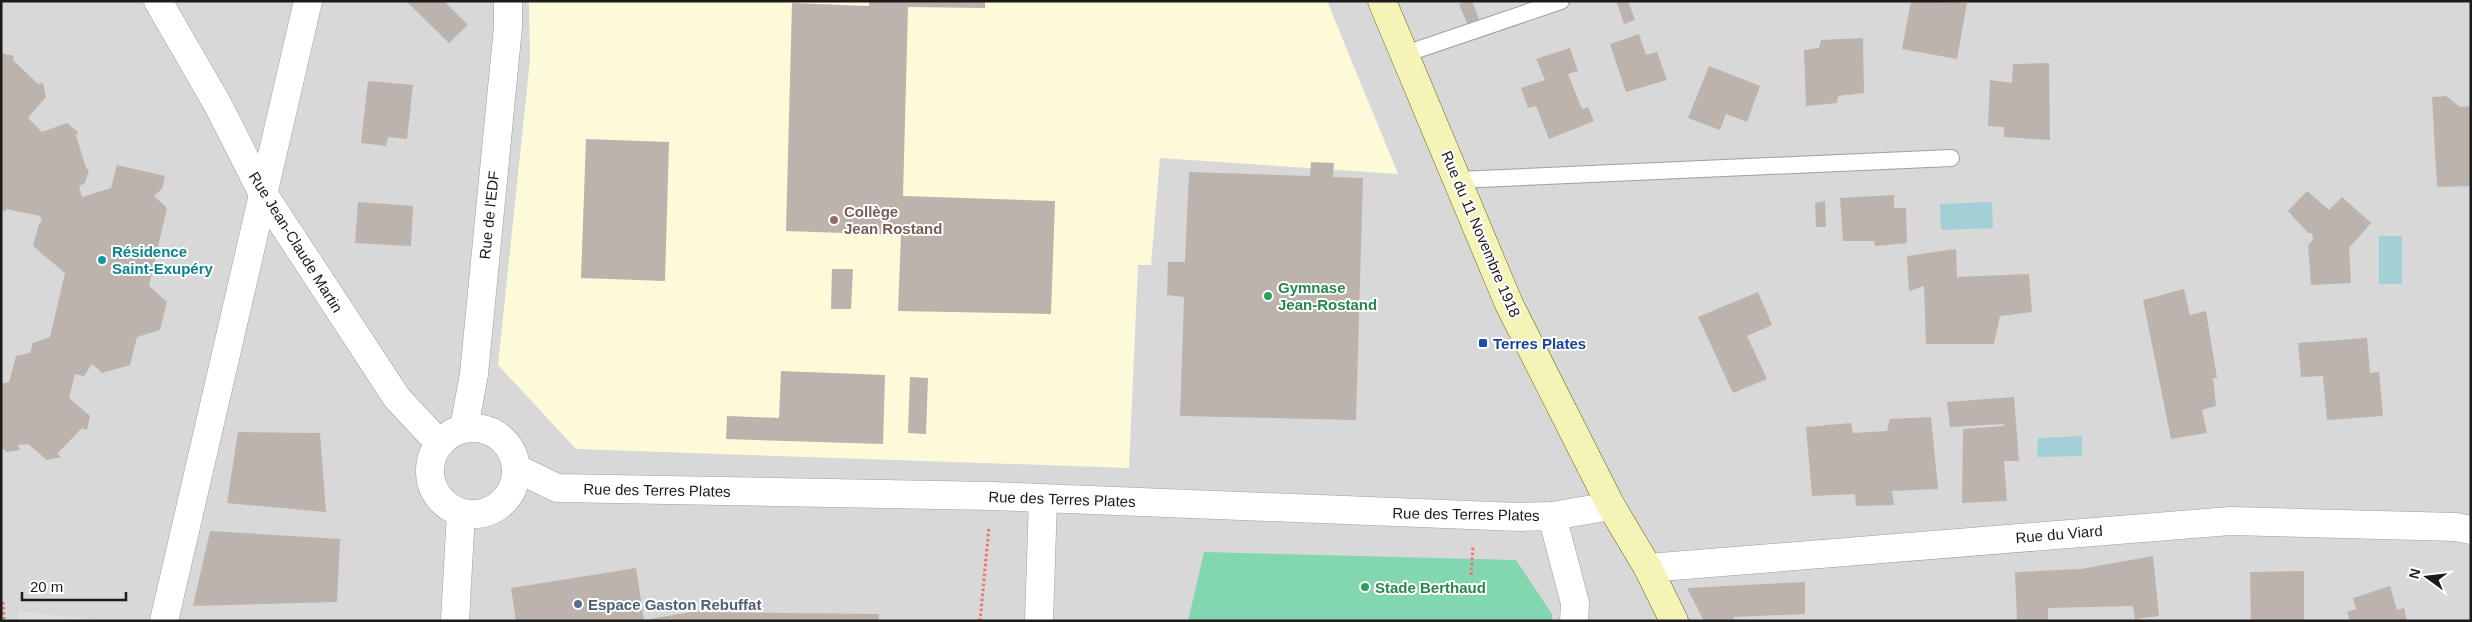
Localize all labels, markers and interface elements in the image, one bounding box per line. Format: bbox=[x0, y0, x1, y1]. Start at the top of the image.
street label: Rue du 11 Novembre 1918 bbox=[1438, 148, 1524, 320]
street label: Rue Jean-Claude Martin bbox=[246, 169, 346, 315]
street label: Rue de l'EDF bbox=[476, 170, 502, 260]
place label: Collège Jean Rostand bbox=[844, 203, 942, 237]
marker: Collège Jean Rostand bbox=[828, 214, 840, 226]
place label: Résidence Saint-Exupéry bbox=[112, 243, 214, 277]
marker: Résidence Saint-Exupéry bbox=[96, 254, 108, 266]
place label: Gymnase Jean-Rostand bbox=[1278, 279, 1377, 313]
marker: Gymnase Jean-Rostand bbox=[1262, 290, 1274, 302]
place label: Terres Plates bbox=[1493, 335, 1586, 352]
marker: Terres Plates bbox=[1477, 337, 1489, 349]
street label: Rue des Terres Plates bbox=[583, 480, 731, 500]
street label: Rue des Terres Plates bbox=[988, 488, 1136, 510]
street label: Rue des Terres Plates bbox=[1392, 504, 1540, 524]
street label: Rue du Viard bbox=[2015, 522, 2103, 546]
north arrow bbox=[2402, 552, 2452, 602]
text: N bbox=[2405, 567, 2423, 581]
scale bar bbox=[22, 570, 126, 602]
text: 20 m bbox=[30, 578, 63, 595]
place label: Stade Berthaud bbox=[1375, 579, 1486, 596]
marker: Stade Berthaud bbox=[1359, 581, 1371, 593]
place label: Espace Gaston Rebuffat bbox=[588, 596, 761, 613]
marker: Espace Gaston Rebuffat bbox=[572, 598, 584, 610]

